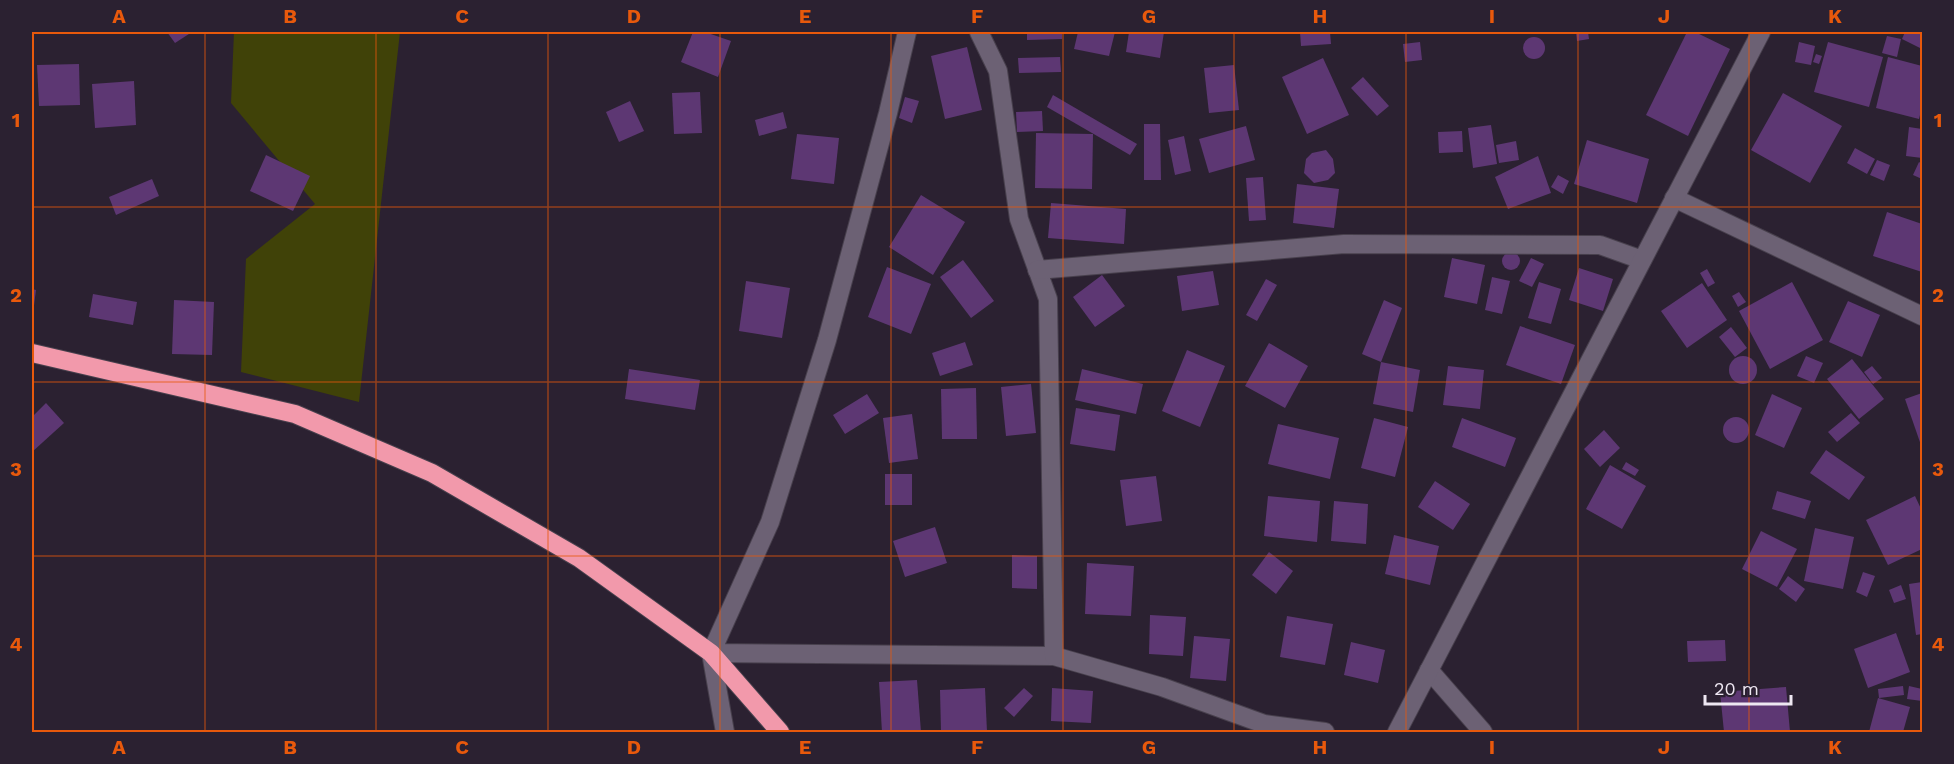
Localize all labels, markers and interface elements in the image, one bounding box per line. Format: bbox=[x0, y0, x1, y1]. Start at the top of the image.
text: A bbox=[112, 4, 126, 28]
text: B bbox=[283, 4, 297, 28]
text: C bbox=[455, 4, 469, 28]
text: D bbox=[627, 4, 641, 28]
text: E bbox=[799, 4, 811, 28]
text: F bbox=[971, 4, 983, 28]
text: G bbox=[1142, 4, 1156, 28]
text: H bbox=[1313, 4, 1327, 28]
text: I bbox=[1489, 4, 1495, 28]
text: J bbox=[1658, 4, 1670, 28]
text: K bbox=[1828, 4, 1842, 28]
text: 1 bbox=[12, 108, 20, 132]
text: 1 bbox=[1934, 108, 1942, 132]
text: 2 bbox=[10, 283, 22, 307]
text: 2 bbox=[1932, 283, 1944, 307]
text: 3 bbox=[10, 457, 22, 481]
text: 3 bbox=[1932, 457, 1944, 481]
text: 4 bbox=[10, 632, 23, 656]
text: 4 bbox=[1932, 632, 1945, 656]
scale bar bbox=[1705, 668, 1790, 706]
text: 20 m bbox=[1714, 678, 1759, 699]
text: A bbox=[112, 735, 126, 759]
text: B bbox=[283, 735, 297, 759]
text: C bbox=[455, 735, 469, 759]
text: D bbox=[627, 735, 641, 759]
text: E bbox=[799, 735, 811, 759]
text: F bbox=[971, 735, 983, 759]
text: G bbox=[1142, 735, 1156, 759]
text: H bbox=[1313, 735, 1327, 759]
text: I bbox=[1489, 735, 1495, 759]
text: J bbox=[1658, 735, 1670, 759]
text: K bbox=[1828, 735, 1842, 759]

